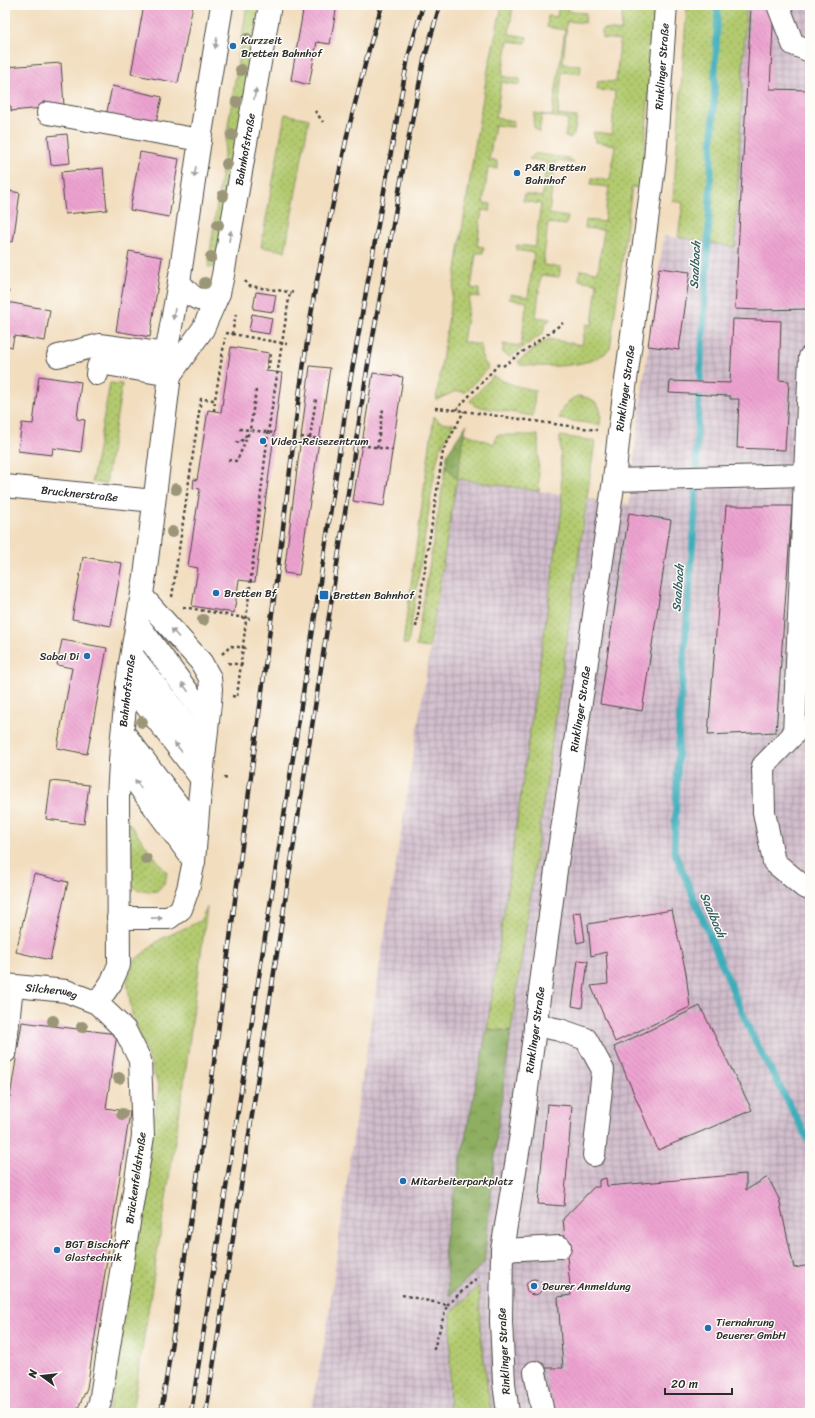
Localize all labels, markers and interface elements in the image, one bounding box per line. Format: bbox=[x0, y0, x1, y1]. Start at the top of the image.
street label: Rinklinger Straße bbox=[649, 22, 674, 110]
place label: Kurzzeit Bretten Bahnhof bbox=[241, 31, 323, 63]
one-way arrow bbox=[213, 37, 219, 50]
marker: Kurzzeit Bretten Bahnhof bbox=[228, 41, 238, 51]
one-way arrow bbox=[252, 88, 258, 100]
street label: Bahnhofstraße bbox=[229, 111, 261, 187]
place label: P&R Bretten Bahnhof bbox=[525, 158, 586, 190]
one-way arrow bbox=[192, 166, 198, 178]
marker: P&R Bretten Bahnhof bbox=[512, 168, 522, 178]
one-way arrow bbox=[227, 230, 233, 242]
water label: Saalbach bbox=[683, 239, 707, 289]
one-way arrow bbox=[170, 308, 176, 320]
street label: Rinklinger Straße bbox=[610, 343, 640, 432]
place label: Video-Reisezentrum bbox=[271, 432, 369, 451]
marker: Video-Reisezentrum bbox=[258, 436, 268, 446]
street label: Brucknerstraße bbox=[40, 480, 119, 507]
water label: Saalbach bbox=[665, 562, 691, 613]
place label: Bretten Bf bbox=[224, 584, 278, 603]
place label: Bretten Bahnhof bbox=[333, 586, 415, 605]
marker: Bretten Bf bbox=[211, 588, 221, 598]
marker: Bretten Bahnhof bbox=[318, 589, 330, 601]
one-way arrow bbox=[170, 628, 180, 638]
place label: Sabai Di bbox=[39, 647, 80, 666]
marker: Sabai Di bbox=[82, 651, 92, 661]
street label: Bahnhofstraße bbox=[113, 652, 141, 728]
street label: Rinklinger Straße bbox=[564, 664, 596, 753]
one-way arrow bbox=[181, 682, 189, 693]
one-way arrow bbox=[173, 741, 182, 752]
one-way arrow bbox=[134, 779, 142, 790]
water label: Saalbach bbox=[694, 889, 733, 943]
one-way arrow bbox=[151, 915, 164, 921]
street label: Silcherweg bbox=[24, 978, 81, 1004]
street label: Rinklinger Straße bbox=[520, 985, 550, 1074]
street label: Brückenfeldstraße bbox=[120, 1131, 152, 1225]
place label: Mitarbeiterparkplatz bbox=[411, 1172, 514, 1191]
marker: Mitarbeiterparkplatz bbox=[398, 1176, 408, 1186]
place label: BGT Bischoff Glastechnik bbox=[65, 1235, 131, 1267]
marker: BGT Bischoff Glastechnik bbox=[52, 1245, 62, 1255]
place label: Deurer Anmeldung bbox=[542, 1277, 631, 1296]
marker: Deurer Anmeldung bbox=[529, 1281, 539, 1291]
street label: Rinklinger Straße bbox=[492, 1307, 516, 1395]
place label: Tiernahrung Deuerer GmbH bbox=[716, 1313, 786, 1345]
marker: Tiernahrung Deuerer GmbH bbox=[703, 1323, 713, 1333]
north arrow bbox=[22, 1356, 62, 1396]
text: N bbox=[22, 1367, 43, 1381]
scale bar bbox=[665, 1370, 732, 1396]
text: 20 m bbox=[671, 1373, 698, 1395]

